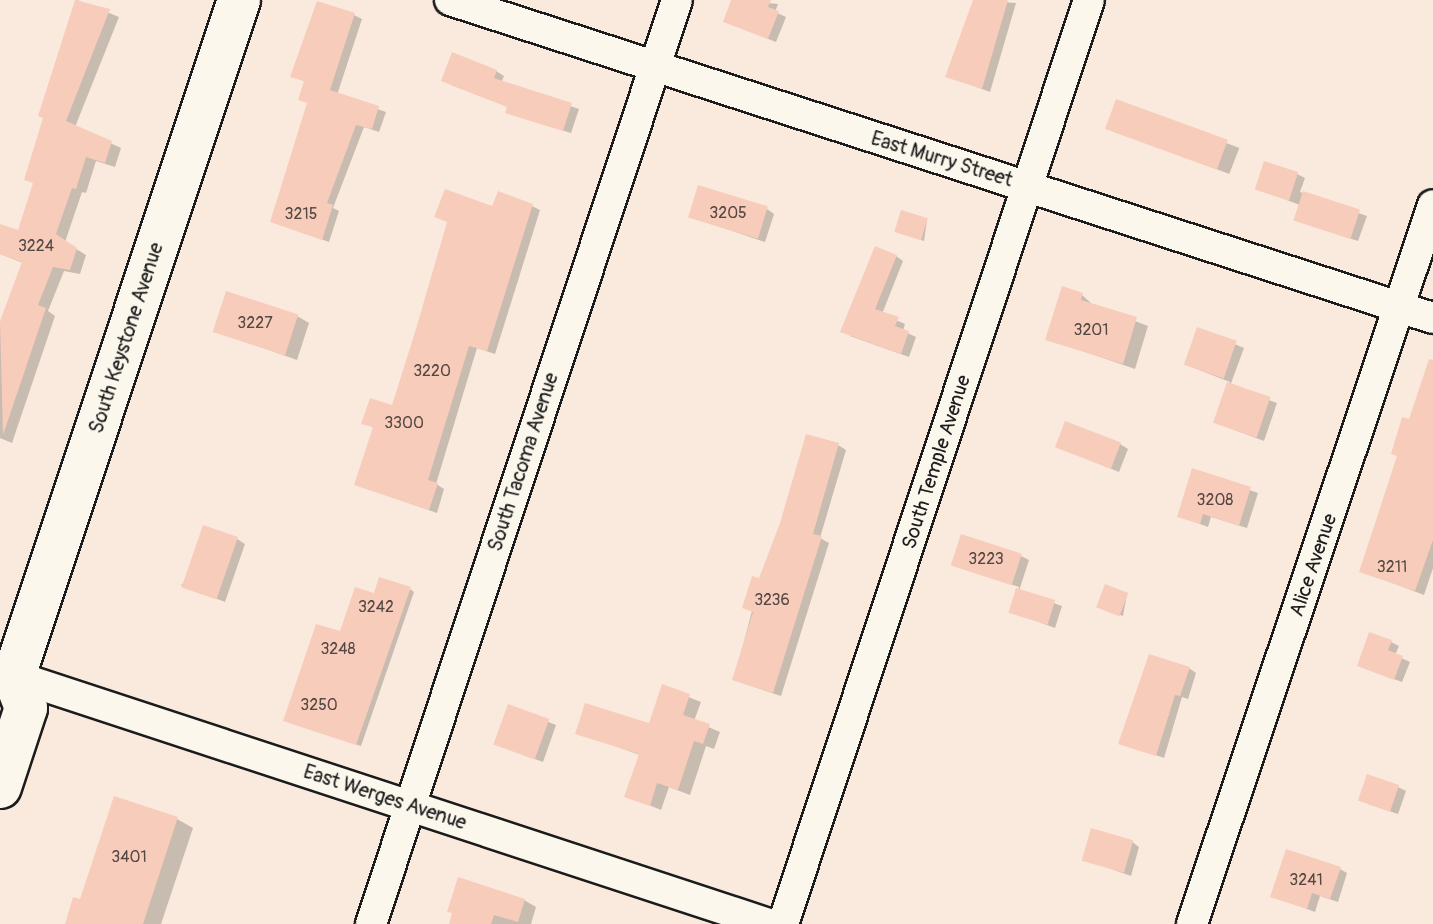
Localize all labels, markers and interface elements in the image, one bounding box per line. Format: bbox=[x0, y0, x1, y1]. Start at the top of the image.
street label: East Murry Street bbox=[868, 126, 1016, 192]
house number: 3205 bbox=[709, 203, 747, 223]
house number: 3215 bbox=[285, 204, 317, 224]
house number: 3224 bbox=[18, 236, 54, 256]
street label: South Keystone Avenue bbox=[84, 240, 168, 436]
house number: 3227 bbox=[237, 313, 273, 333]
house number: 3201 bbox=[1073, 320, 1109, 340]
house number: 3220 bbox=[413, 361, 451, 381]
street label: South Tacoma Avenue bbox=[483, 370, 563, 554]
street label: South Temple Avenue bbox=[897, 372, 975, 552]
house number: 3300 bbox=[384, 413, 424, 433]
house number: 3208 bbox=[1197, 490, 1233, 510]
street label: Alice Avenue bbox=[1284, 510, 1342, 620]
house number: 3223 bbox=[968, 549, 1004, 569]
house number: 3211 bbox=[1377, 557, 1407, 577]
house number: 3236 bbox=[754, 590, 790, 610]
house number: 3242 bbox=[358, 597, 394, 617]
house number: 3248 bbox=[320, 639, 356, 659]
house number: 3250 bbox=[300, 695, 338, 715]
street label: East Werges Avenue bbox=[301, 759, 469, 835]
house number: 3401 bbox=[111, 847, 147, 867]
house number: 3241 bbox=[1289, 870, 1323, 890]

